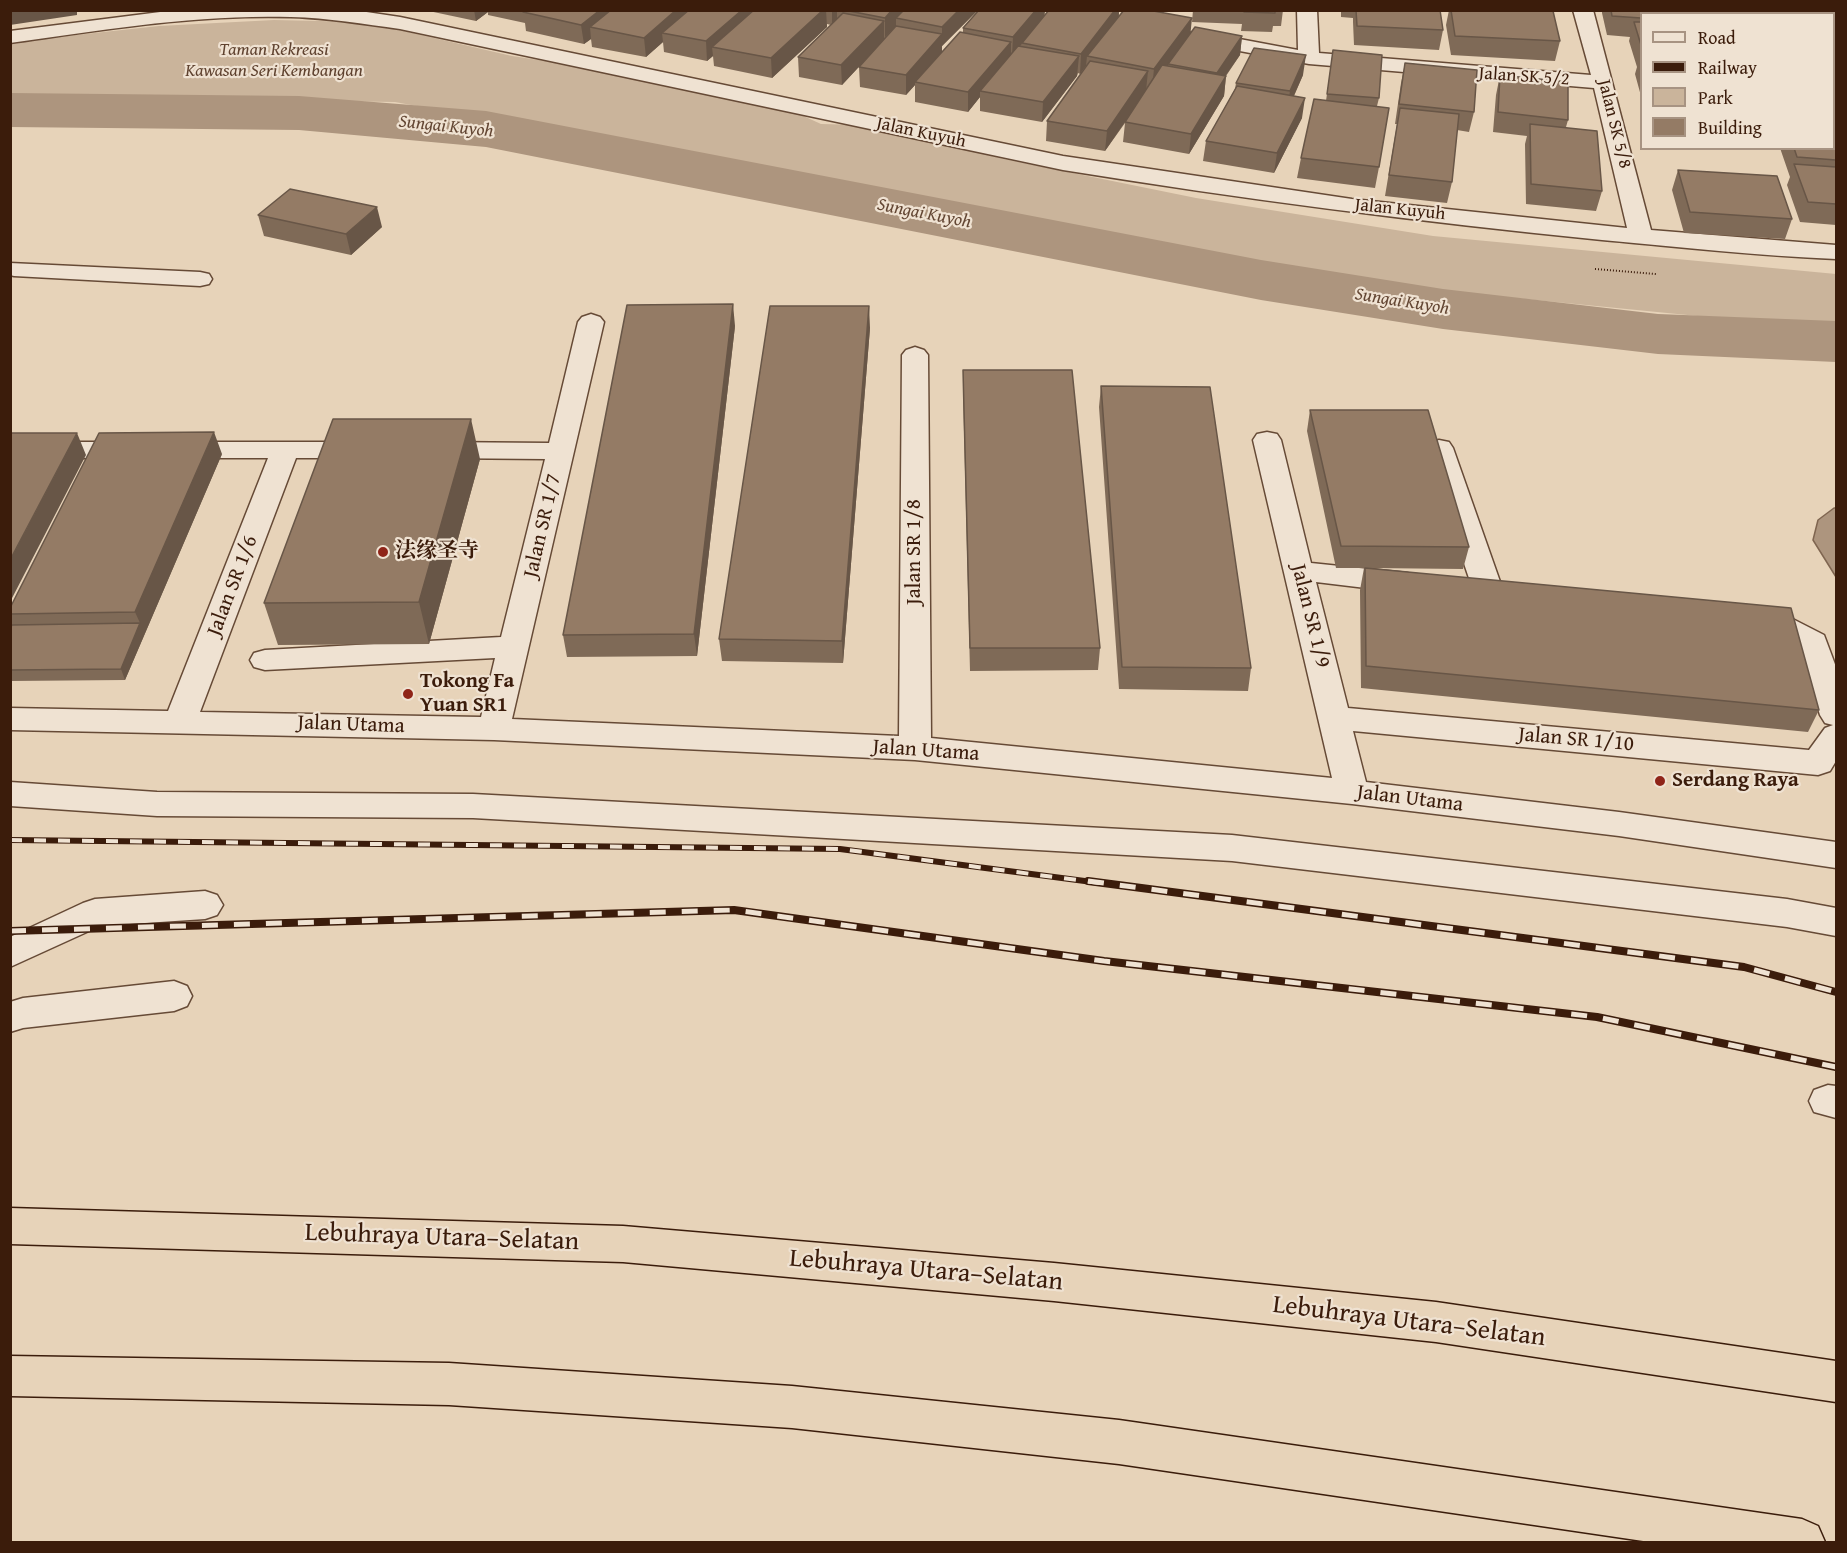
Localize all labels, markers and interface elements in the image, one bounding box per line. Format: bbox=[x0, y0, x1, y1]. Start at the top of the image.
legend bbox=[1640, 12, 1835, 150]
text: Road bbox=[1698, 24, 1736, 51]
park label: Taman Rekreasi Kawasan Seri Kembangan bbox=[185, 39, 363, 82]
text: Railway bbox=[1698, 54, 1757, 81]
street label: Jalan SK 5/2 bbox=[1478, 63, 1570, 91]
street label: Jalan SK 5/8 bbox=[1593, 77, 1635, 171]
text: Park bbox=[1698, 84, 1733, 111]
water label: Sungai Kuyoh bbox=[398, 111, 494, 143]
street label: Jalan Kuyuh bbox=[874, 113, 968, 153]
text: Building bbox=[1698, 114, 1762, 141]
water label: Sungai Kuyoh bbox=[875, 194, 973, 234]
street label: Jalan Kuyuh bbox=[1354, 195, 1446, 225]
water label: Sungai Kuyoh bbox=[1353, 284, 1451, 320]
street label: Jalan SR 1/7 bbox=[519, 472, 567, 580]
street label: Jalan SR 1/8 bbox=[902, 499, 928, 605]
street label: Jalan SR 1/6 bbox=[202, 532, 264, 640]
place label: 法缘圣寺 bbox=[395, 539, 479, 565]
marker: 法缘圣寺 bbox=[376, 545, 390, 559]
street label: Jalan SR 1/9 bbox=[1285, 562, 1335, 670]
place label: Tokong Fa Yuan SR1 bbox=[420, 669, 514, 719]
marker: Tokong Fa Yuan SR1 bbox=[401, 687, 415, 701]
street label: Jalan Utama bbox=[297, 711, 405, 739]
street label: Jalan SR 1/10 bbox=[1517, 722, 1635, 758]
street label: Jalan Utama bbox=[872, 735, 980, 767]
place label: Serdang Raya bbox=[1672, 768, 1799, 794]
marker: Serdang Raya bbox=[1653, 774, 1667, 788]
street label: Jalan Utama bbox=[1355, 780, 1465, 818]
street label: Lebuhraya Utara–Selatan bbox=[304, 1218, 580, 1258]
street label: Lebuhraya Utara–Selatan bbox=[788, 1243, 1064, 1299]
street label: Lebuhraya Utara–Selatan bbox=[1271, 1290, 1547, 1354]

